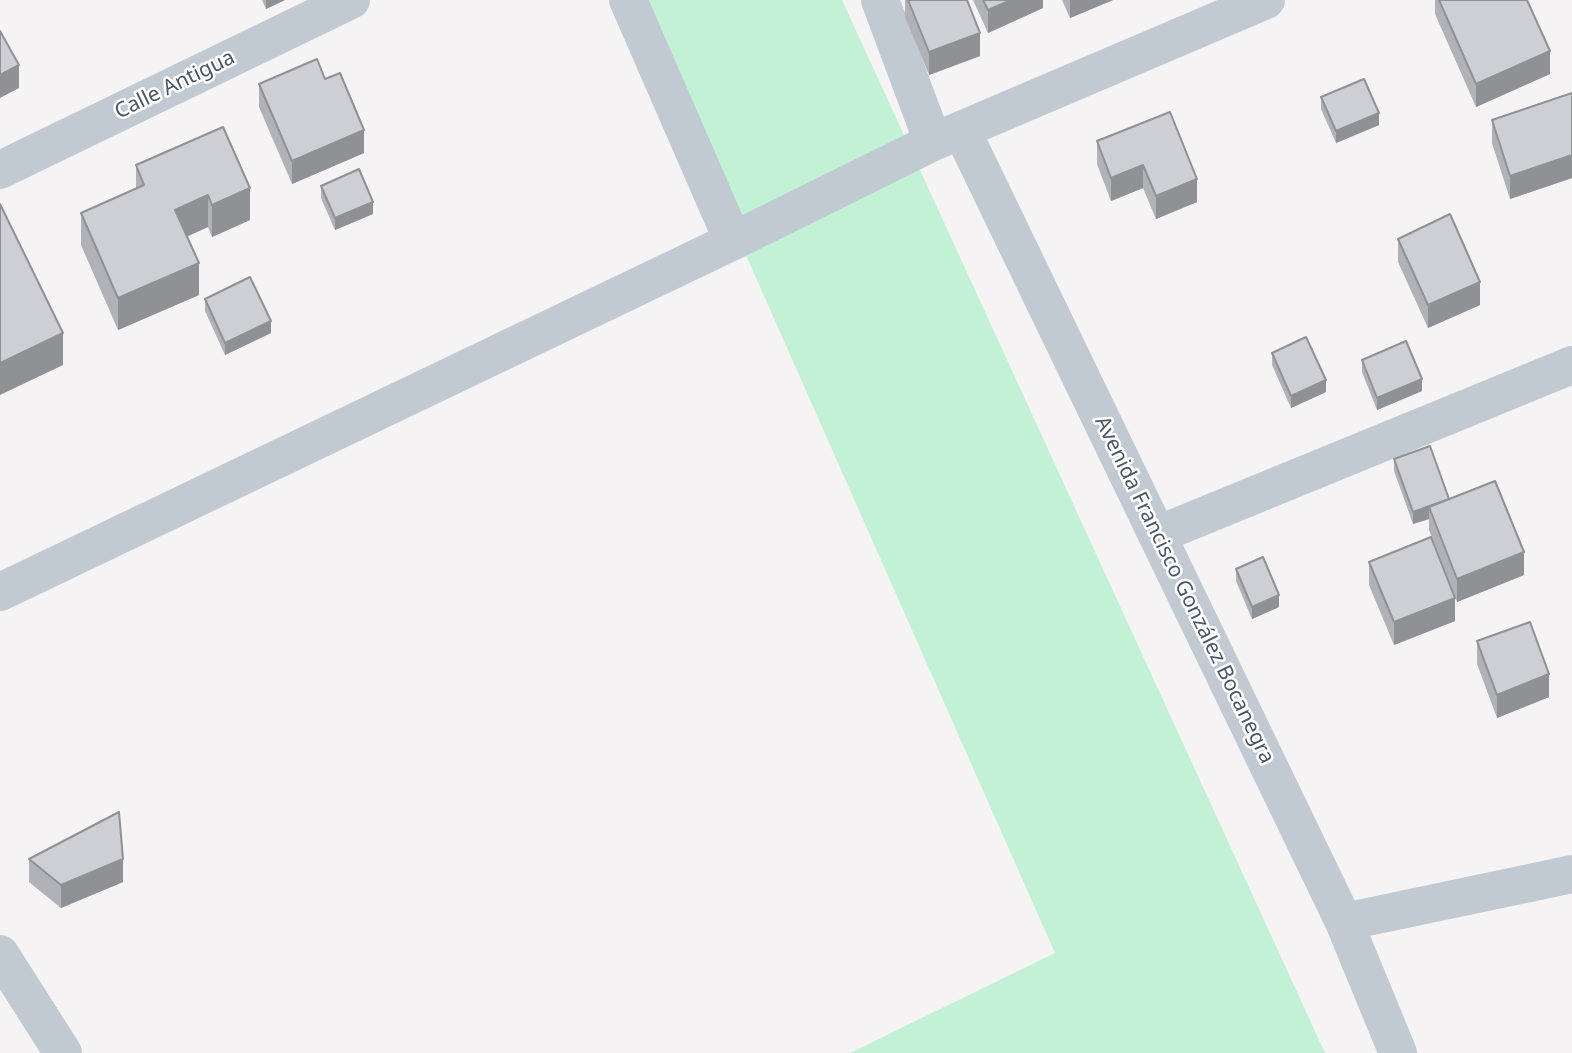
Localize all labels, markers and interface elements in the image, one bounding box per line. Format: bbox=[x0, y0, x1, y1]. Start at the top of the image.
street label: Calle Antigua bbox=[111, 45, 239, 125]
street label: Avenida Francisco González Bocanegra bbox=[1089, 412, 1279, 768]

